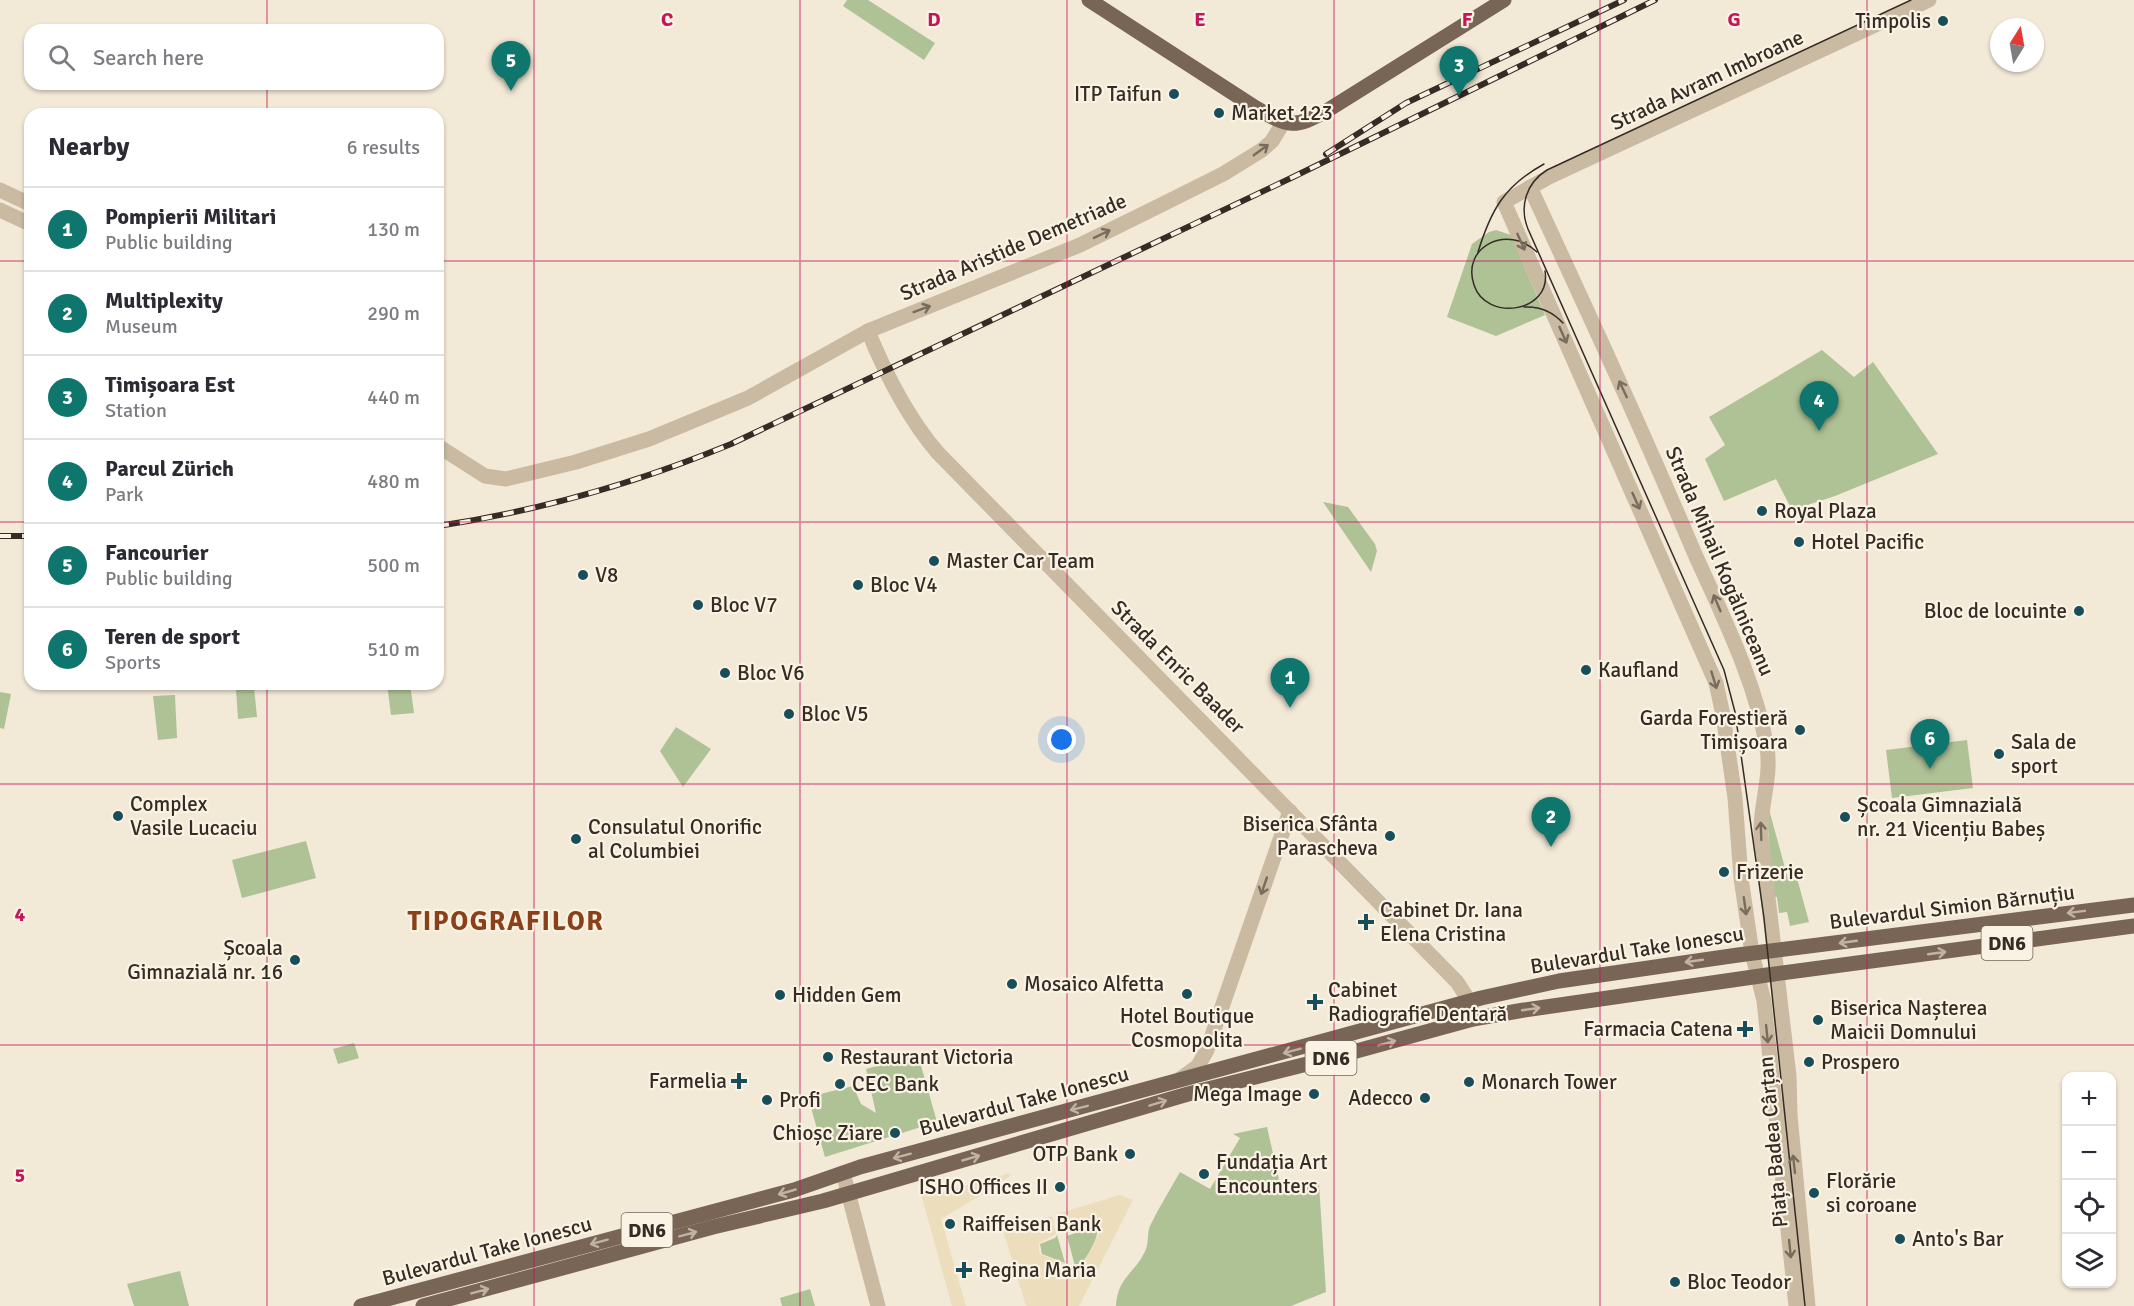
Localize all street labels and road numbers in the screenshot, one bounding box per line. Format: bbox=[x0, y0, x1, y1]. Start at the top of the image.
street label: Strada Avram Imbroane bbox=[1606, 24, 1808, 136]
street label: Strada Aristide Demetriade bbox=[896, 187, 1130, 307]
street label: Strada Mihail Kogălniceanu bbox=[1660, 442, 1780, 680]
street label: Strada Enric Baader bbox=[1106, 595, 1250, 739]
street label: Bulevardul Simion Bărnuțiu bbox=[1828, 879, 2076, 935]
street label: Bulevardul Take Ionescu bbox=[1528, 920, 1746, 980]
road number: DN6 bbox=[1982, 926, 2032, 960]
road number: DN6 bbox=[1306, 1041, 1356, 1075]
street label: Piața Badea Cârțan bbox=[1753, 1055, 1793, 1229]
street label: Bulevardul Take Ionescu bbox=[916, 1061, 1132, 1141]
street label: Bulevardul Take Ionescu bbox=[379, 1211, 595, 1291]
road number: DN6 bbox=[622, 1213, 672, 1247]

